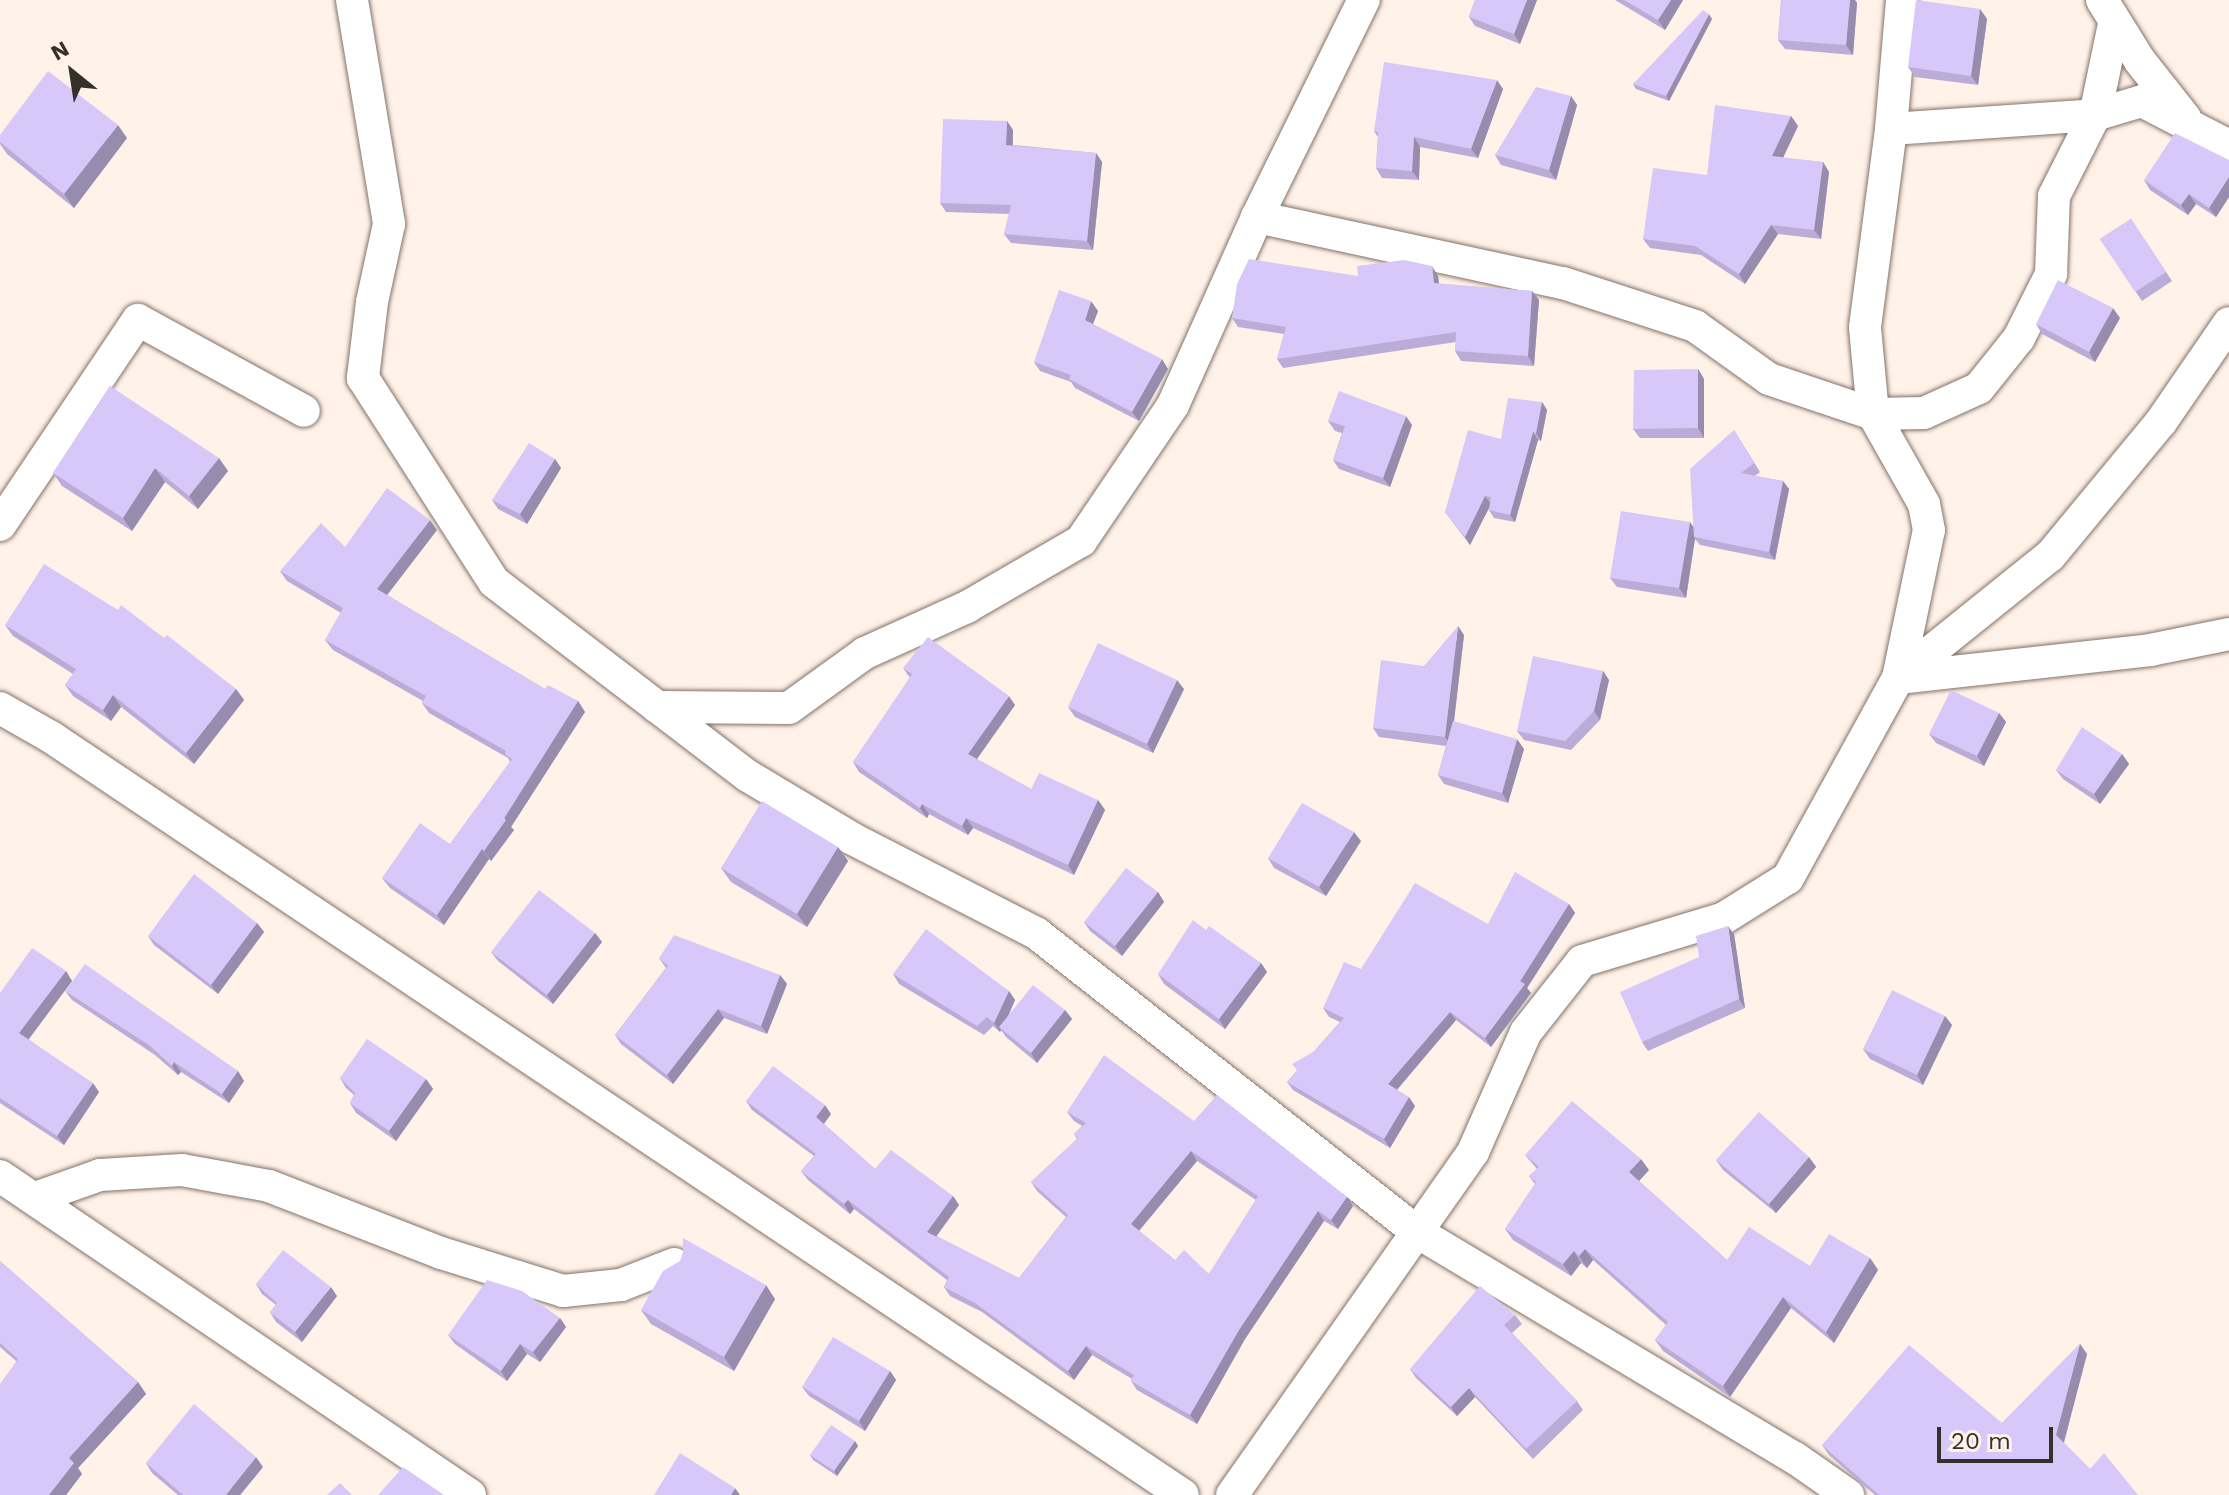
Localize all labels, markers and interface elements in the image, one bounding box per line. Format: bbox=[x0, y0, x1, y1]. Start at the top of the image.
north arrow bbox=[32, 32, 112, 112]
text: N bbox=[46, 36, 73, 66]
scale bar bbox=[1941, 1411, 2057, 1461]
text: 20 m bbox=[1951, 1427, 2011, 1455]

